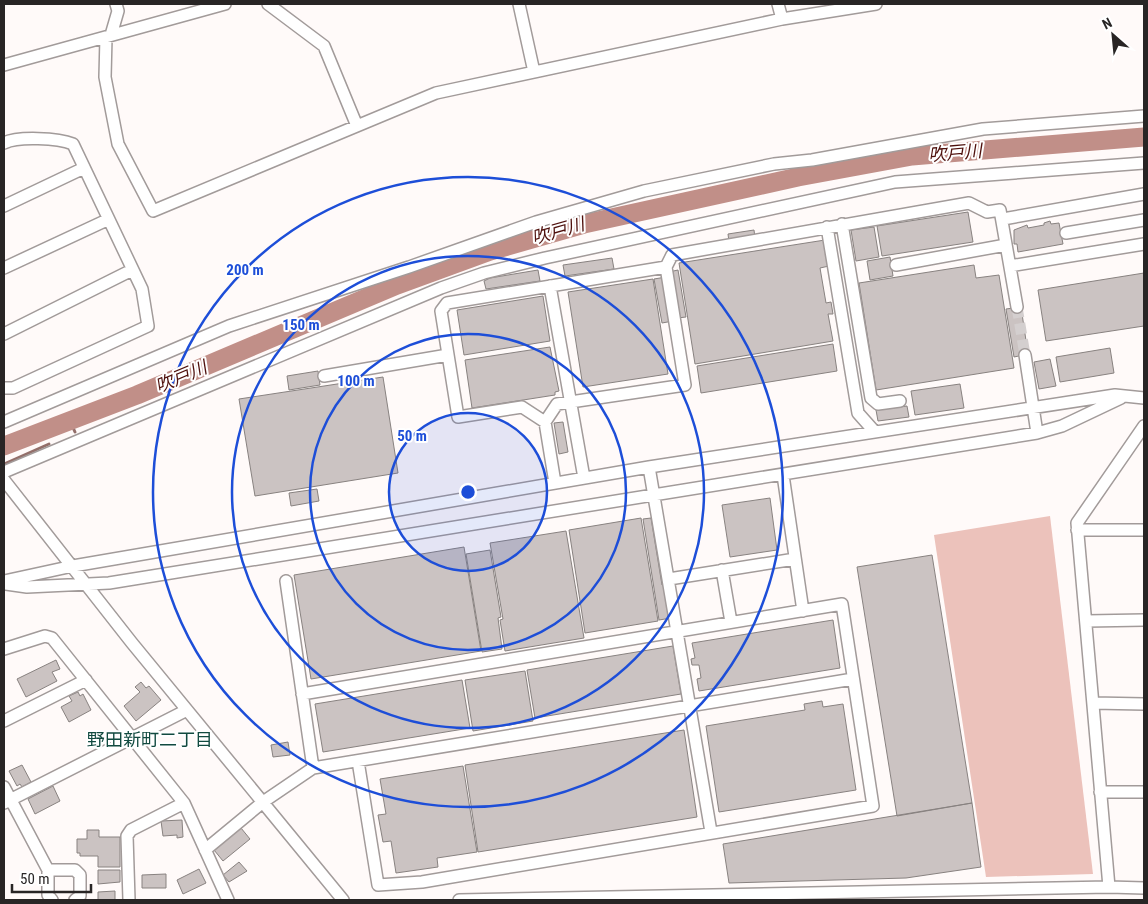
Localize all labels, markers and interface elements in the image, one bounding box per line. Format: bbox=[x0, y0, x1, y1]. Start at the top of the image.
north arrow bbox=[1088, 10, 1138, 60]
text: N bbox=[1100, 14, 1115, 32]
water label: 吹戸川 bbox=[927, 140, 985, 165]
water label: 吹戸川 bbox=[529, 212, 589, 248]
text: 200 m bbox=[226, 261, 264, 279]
text: 150 m bbox=[282, 316, 320, 334]
water label: 吹戸川 bbox=[152, 356, 212, 397]
text: 100 m bbox=[337, 372, 375, 390]
text: 50 m bbox=[397, 427, 427, 445]
centre of rings bbox=[459, 483, 477, 501]
district label: 野田新町二丁目 bbox=[87, 729, 213, 750]
scale bar bbox=[12, 862, 91, 894]
text: 50 m bbox=[20, 870, 50, 888]

